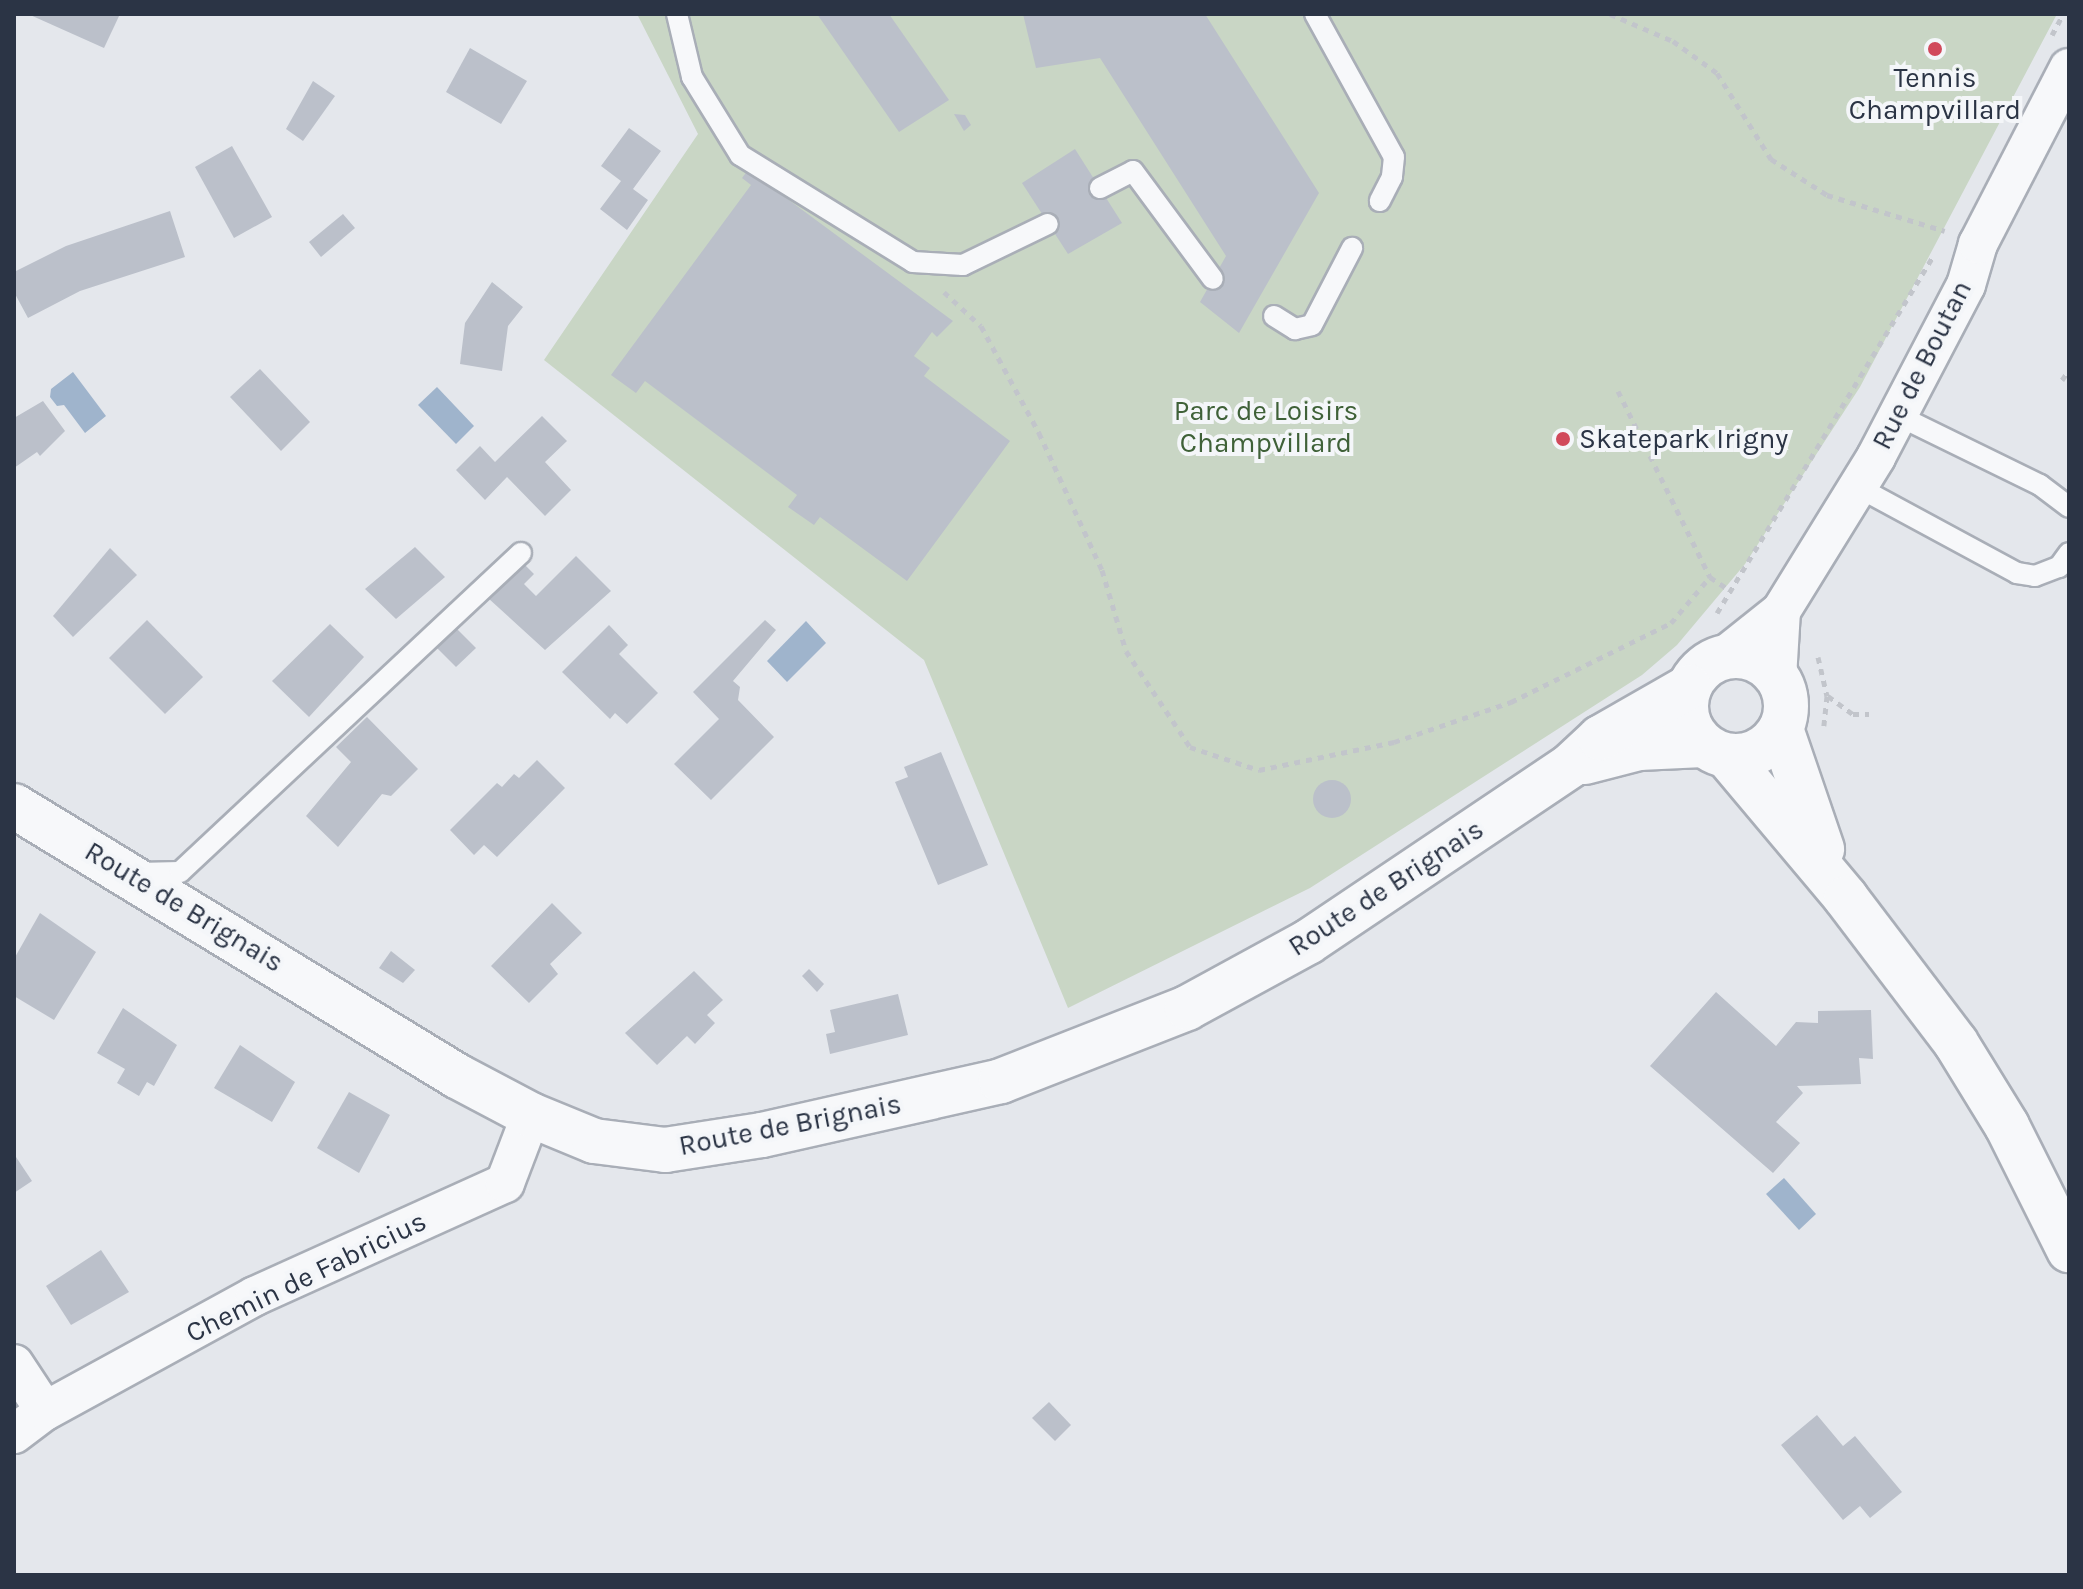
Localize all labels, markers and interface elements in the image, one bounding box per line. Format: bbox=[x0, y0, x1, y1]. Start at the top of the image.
marker: Tennis Champvillard bbox=[1926, 40, 1944, 58]
place label: Tennis Champvillard bbox=[1849, 61, 2021, 127]
street label: Rue de Boutan bbox=[1865, 275, 1979, 455]
park label: Parc de Loisirs Champvillard bbox=[1174, 394, 1358, 460]
place label: Skatepark Irigny bbox=[1579, 422, 1788, 456]
marker: Skatepark Irigny bbox=[1554, 430, 1572, 448]
street label: Route de Brignais bbox=[1282, 812, 1490, 964]
street label: Route de Brignais bbox=[79, 834, 289, 980]
street label: Route de Brignais bbox=[676, 1087, 904, 1163]
street label: Chemin de Fabricius bbox=[180, 1204, 432, 1350]

